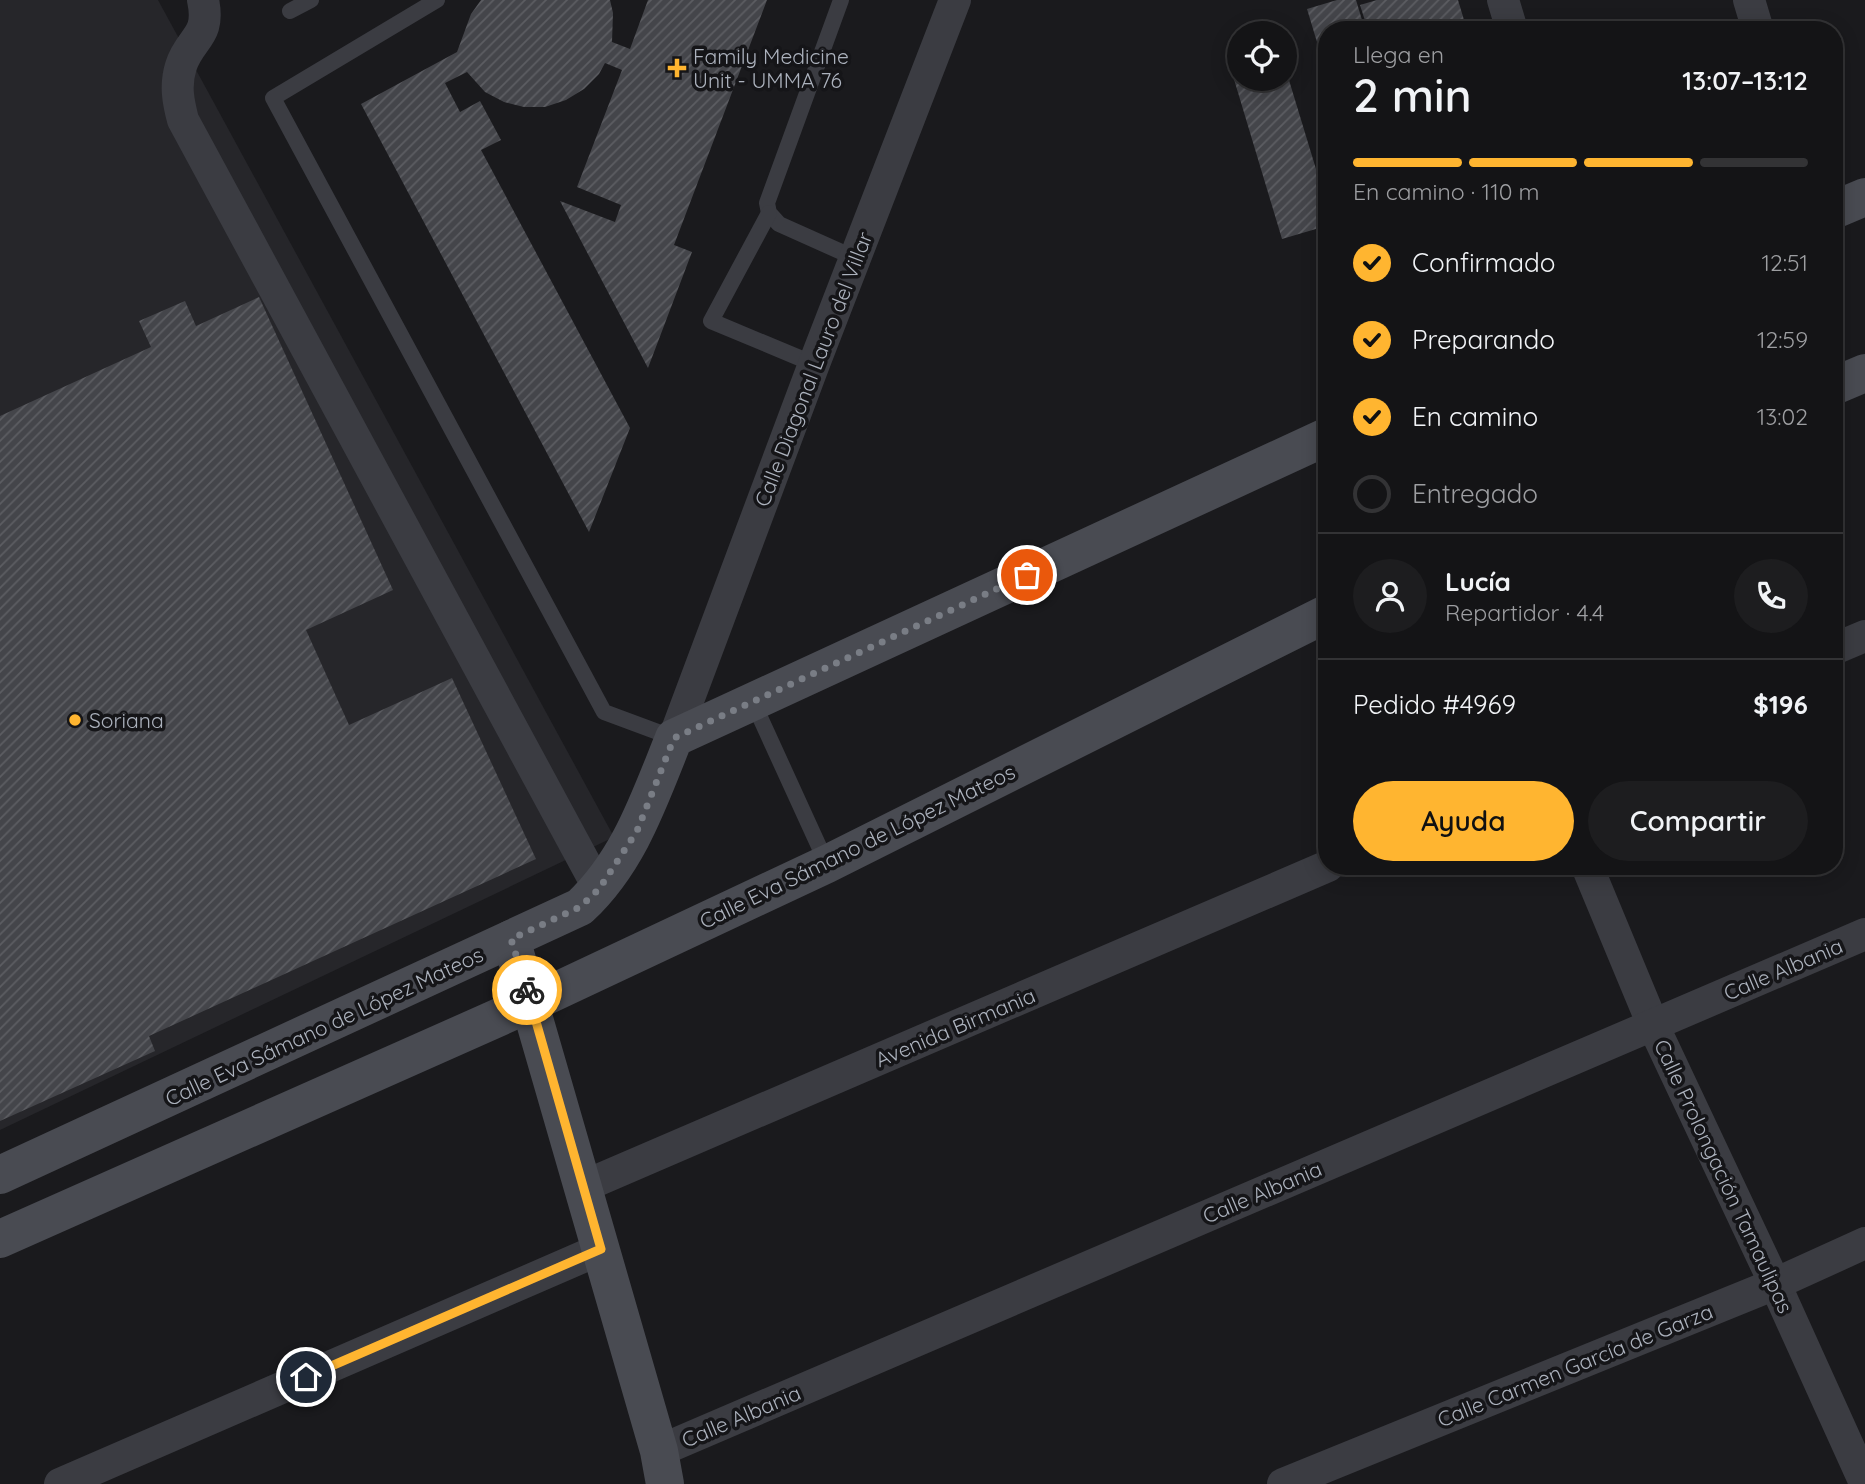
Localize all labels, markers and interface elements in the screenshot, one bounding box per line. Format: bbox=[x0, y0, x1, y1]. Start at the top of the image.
map controls bbox=[1227, 21, 1297, 91]
button: locate bbox=[1227, 21, 1297, 91]
text: Llega en bbox=[1353, 40, 1444, 69]
place label: Family Medicine Unit - UMMA 76 bbox=[693, 43, 849, 93]
marker: Family Medicine Unit - UMMA 76 bbox=[667, 58, 687, 78]
text: 13:07–13:12 bbox=[1682, 64, 1808, 97]
text: 2 min bbox=[1353, 66, 1472, 124]
text: En camino · 110 m bbox=[1353, 177, 1540, 206]
street label: Calle Diagonal Lauro del Villar bbox=[748, 228, 878, 510]
icon: check bbox=[1353, 244, 1391, 282]
text: Confirmado bbox=[1412, 246, 1556, 279]
text: 12:51 bbox=[1761, 248, 1808, 277]
icon: check bbox=[1353, 321, 1391, 359]
text: Preparando bbox=[1412, 323, 1555, 356]
text: 12:59 bbox=[1757, 325, 1808, 354]
icon: check bbox=[1353, 398, 1391, 436]
text: En camino bbox=[1412, 400, 1538, 433]
text: 13:02 bbox=[1757, 402, 1808, 431]
text: Entregado bbox=[1412, 477, 1538, 510]
pin bbox=[997, 545, 1057, 605]
icon: bag bbox=[1008, 556, 1046, 594]
button: person bbox=[1353, 559, 1427, 633]
button: phone bbox=[1734, 559, 1808, 633]
text: Lucía bbox=[1445, 565, 1511, 598]
text: Repartidor · 4.4 bbox=[1445, 598, 1604, 627]
text: Pedido #4969 bbox=[1353, 688, 1516, 721]
text: $196 bbox=[1753, 688, 1808, 721]
place label: Soriana bbox=[89, 707, 164, 733]
marker: Soriana bbox=[67, 712, 83, 728]
street label: Calle Eva Sámano de López Mateos bbox=[695, 758, 1019, 934]
button: Ayuda bbox=[1353, 781, 1574, 861]
button: Compartir bbox=[1588, 781, 1808, 861]
street label: Calle Albania bbox=[1720, 932, 1846, 1006]
street label: Calle Eva Sámano de López Mateos bbox=[161, 941, 487, 1111]
courier bbox=[492, 955, 562, 1025]
icon: bike bbox=[508, 971, 546, 1009]
street label: Avenida Birmania bbox=[871, 982, 1039, 1072]
street label: Calle Prolongación Tamaulipas bbox=[1649, 1035, 1799, 1317]
street label: Calle Albania bbox=[1199, 1155, 1325, 1229]
street label: Calle Carmen García de Garza bbox=[1433, 1298, 1717, 1432]
pin bbox=[276, 1347, 336, 1407]
icon: home bbox=[287, 1358, 325, 1396]
street label: Calle Albania bbox=[678, 1379, 804, 1453]

